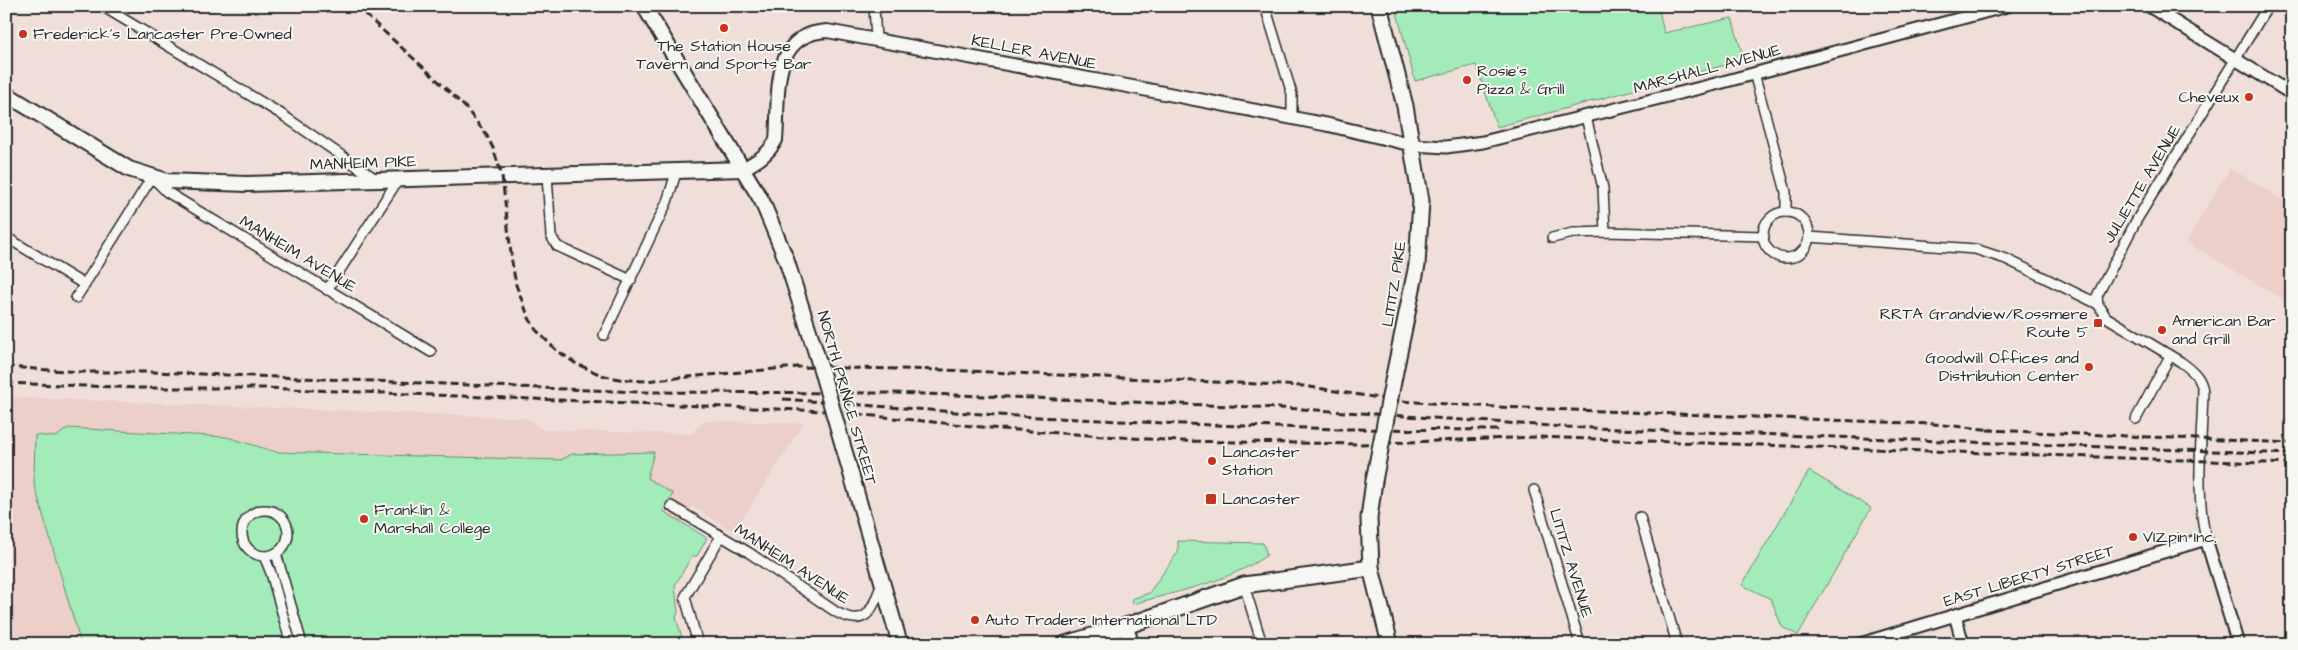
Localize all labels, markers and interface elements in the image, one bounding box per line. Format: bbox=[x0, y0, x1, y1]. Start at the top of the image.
marker: The Station House Tavern and Sports Bar bbox=[718, 22, 730, 34]
place label: Frederick's Lancaster Pre-Owned bbox=[33, 23, 292, 45]
marker: Frederick's Lancaster Pre-Owned bbox=[17, 28, 29, 40]
street label: KELLER AVENUE bbox=[970, 29, 1099, 75]
place label: The Station House Tavern and Sports Bar bbox=[636, 35, 812, 75]
street label: MARSHALL AVENUE bbox=[1631, 39, 1784, 99]
place label: Rosie’s Pizza & Grill bbox=[1477, 60, 1565, 100]
marker: Rosie’s Pizza & Grill bbox=[1461, 74, 1473, 86]
place label: Cheveux bbox=[2178, 86, 2239, 108]
marker: Cheveux bbox=[2243, 91, 2255, 103]
street label: JULIETTE AVENUE bbox=[2098, 120, 2186, 247]
street label: MANHEIM PIKE bbox=[309, 150, 417, 176]
street label: MANHEIM AVENUE bbox=[235, 210, 361, 298]
street label: LITITZ PIKE bbox=[1376, 239, 1412, 328]
place label: RRTA Grandview/Rossmere Route 5 bbox=[1880, 303, 2089, 343]
street label: NORTH PRINCE STREET bbox=[812, 308, 882, 488]
place label: American Bar and Grill bbox=[2172, 310, 2276, 350]
marker: RRTA Grandview/Rossmere Route 5 bbox=[2092, 317, 2104, 329]
marker: American Bar and Grill bbox=[2156, 324, 2168, 336]
place label: Goodwill Offices and Distribution Center bbox=[1925, 347, 2079, 387]
marker: Goodwill Offices and Distribution Center bbox=[2083, 361, 2095, 373]
place label: Lancaster Station bbox=[1222, 441, 1300, 481]
marker: Lancaster Station bbox=[1206, 455, 1218, 467]
place label: Lancaster bbox=[1222, 488, 1300, 510]
marker: Lancaster bbox=[1204, 492, 1218, 506]
place label: Franklin & Marshall College bbox=[374, 499, 491, 540]
street label: LITITZ AVENUE bbox=[1544, 506, 1598, 621]
marker: Franklin & Marshall College bbox=[358, 513, 370, 525]
street label: MANHEIM AVENUE bbox=[730, 519, 854, 610]
place label: VIZpin Inc. bbox=[2143, 526, 2217, 548]
marker: VIZpin Inc. bbox=[2127, 531, 2139, 543]
street label: EAST LIBERTY STREET bbox=[1941, 540, 2117, 612]
place label: Auto Traders International LTD bbox=[985, 609, 1217, 631]
marker: Auto Traders International LTD bbox=[969, 614, 981, 626]

